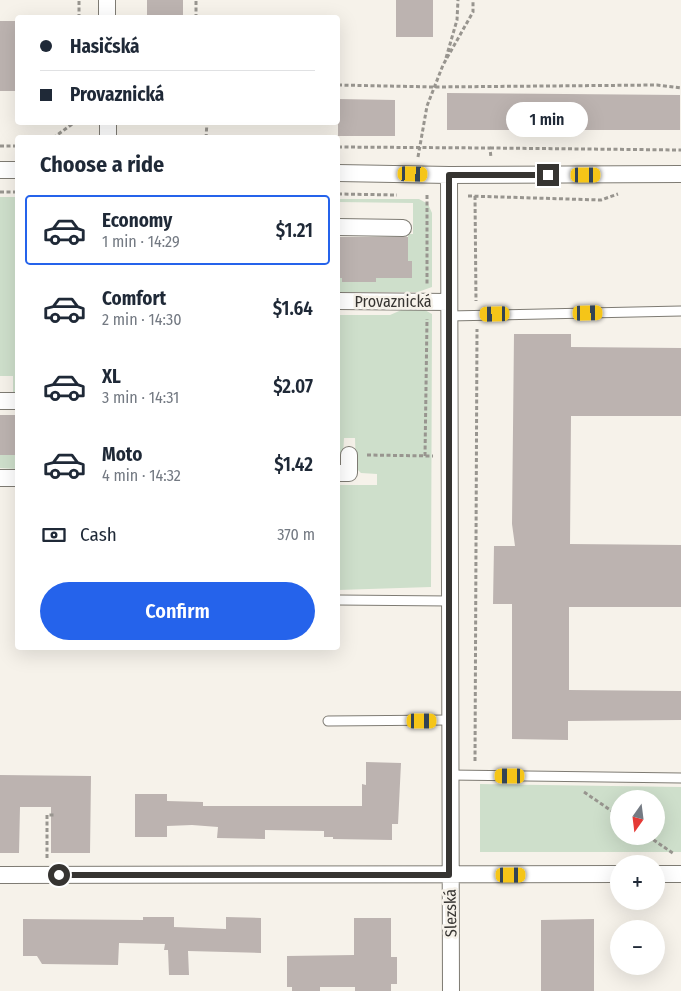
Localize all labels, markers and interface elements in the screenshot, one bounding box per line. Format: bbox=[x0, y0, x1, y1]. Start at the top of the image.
text: Hasičská bbox=[70, 35, 139, 58]
text: Provaznická bbox=[70, 83, 164, 106]
callout: 1 min bbox=[507, 102, 589, 138]
text: 1 min bbox=[530, 110, 564, 129]
text: Choose a ride bbox=[40, 151, 164, 178]
route end bbox=[537, 164, 559, 186]
car bbox=[397, 166, 428, 182]
car bbox=[571, 168, 601, 183]
icon: car bbox=[42, 208, 87, 253]
text: Economy bbox=[102, 209, 172, 232]
text: $1.21 bbox=[276, 219, 313, 242]
text: 1 min · 14:29 bbox=[102, 232, 180, 251]
icon: car bbox=[42, 286, 87, 331]
text: Comfort bbox=[102, 287, 166, 310]
street label: Provaznická bbox=[355, 292, 432, 311]
text: $1.64 bbox=[273, 297, 313, 320]
car bbox=[572, 305, 603, 321]
car bbox=[479, 306, 510, 322]
text: 2 min · 14:30 bbox=[102, 310, 182, 329]
icon: car bbox=[42, 364, 87, 409]
text: XL bbox=[102, 365, 121, 388]
text: $2.07 bbox=[273, 375, 313, 398]
text: 3 min · 14:31 bbox=[102, 388, 179, 407]
icon: car bbox=[42, 442, 87, 487]
text: Moto bbox=[102, 443, 142, 466]
text: $1.42 bbox=[274, 453, 313, 476]
text: 4 min · 14:32 bbox=[102, 466, 181, 485]
icon: cash bbox=[40, 521, 68, 549]
text: Cash bbox=[80, 523, 117, 546]
text: 370 m bbox=[277, 525, 315, 544]
button: Confirm bbox=[40, 582, 315, 640]
car bbox=[407, 714, 437, 729]
car bbox=[495, 769, 525, 784]
north arrow bbox=[610, 790, 665, 845]
map controls bbox=[610, 790, 665, 975]
button: + bbox=[610, 855, 665, 910]
route start bbox=[48, 864, 70, 886]
car bbox=[496, 868, 526, 883]
street label: Slezská bbox=[441, 889, 460, 937]
button: − bbox=[610, 920, 665, 975]

